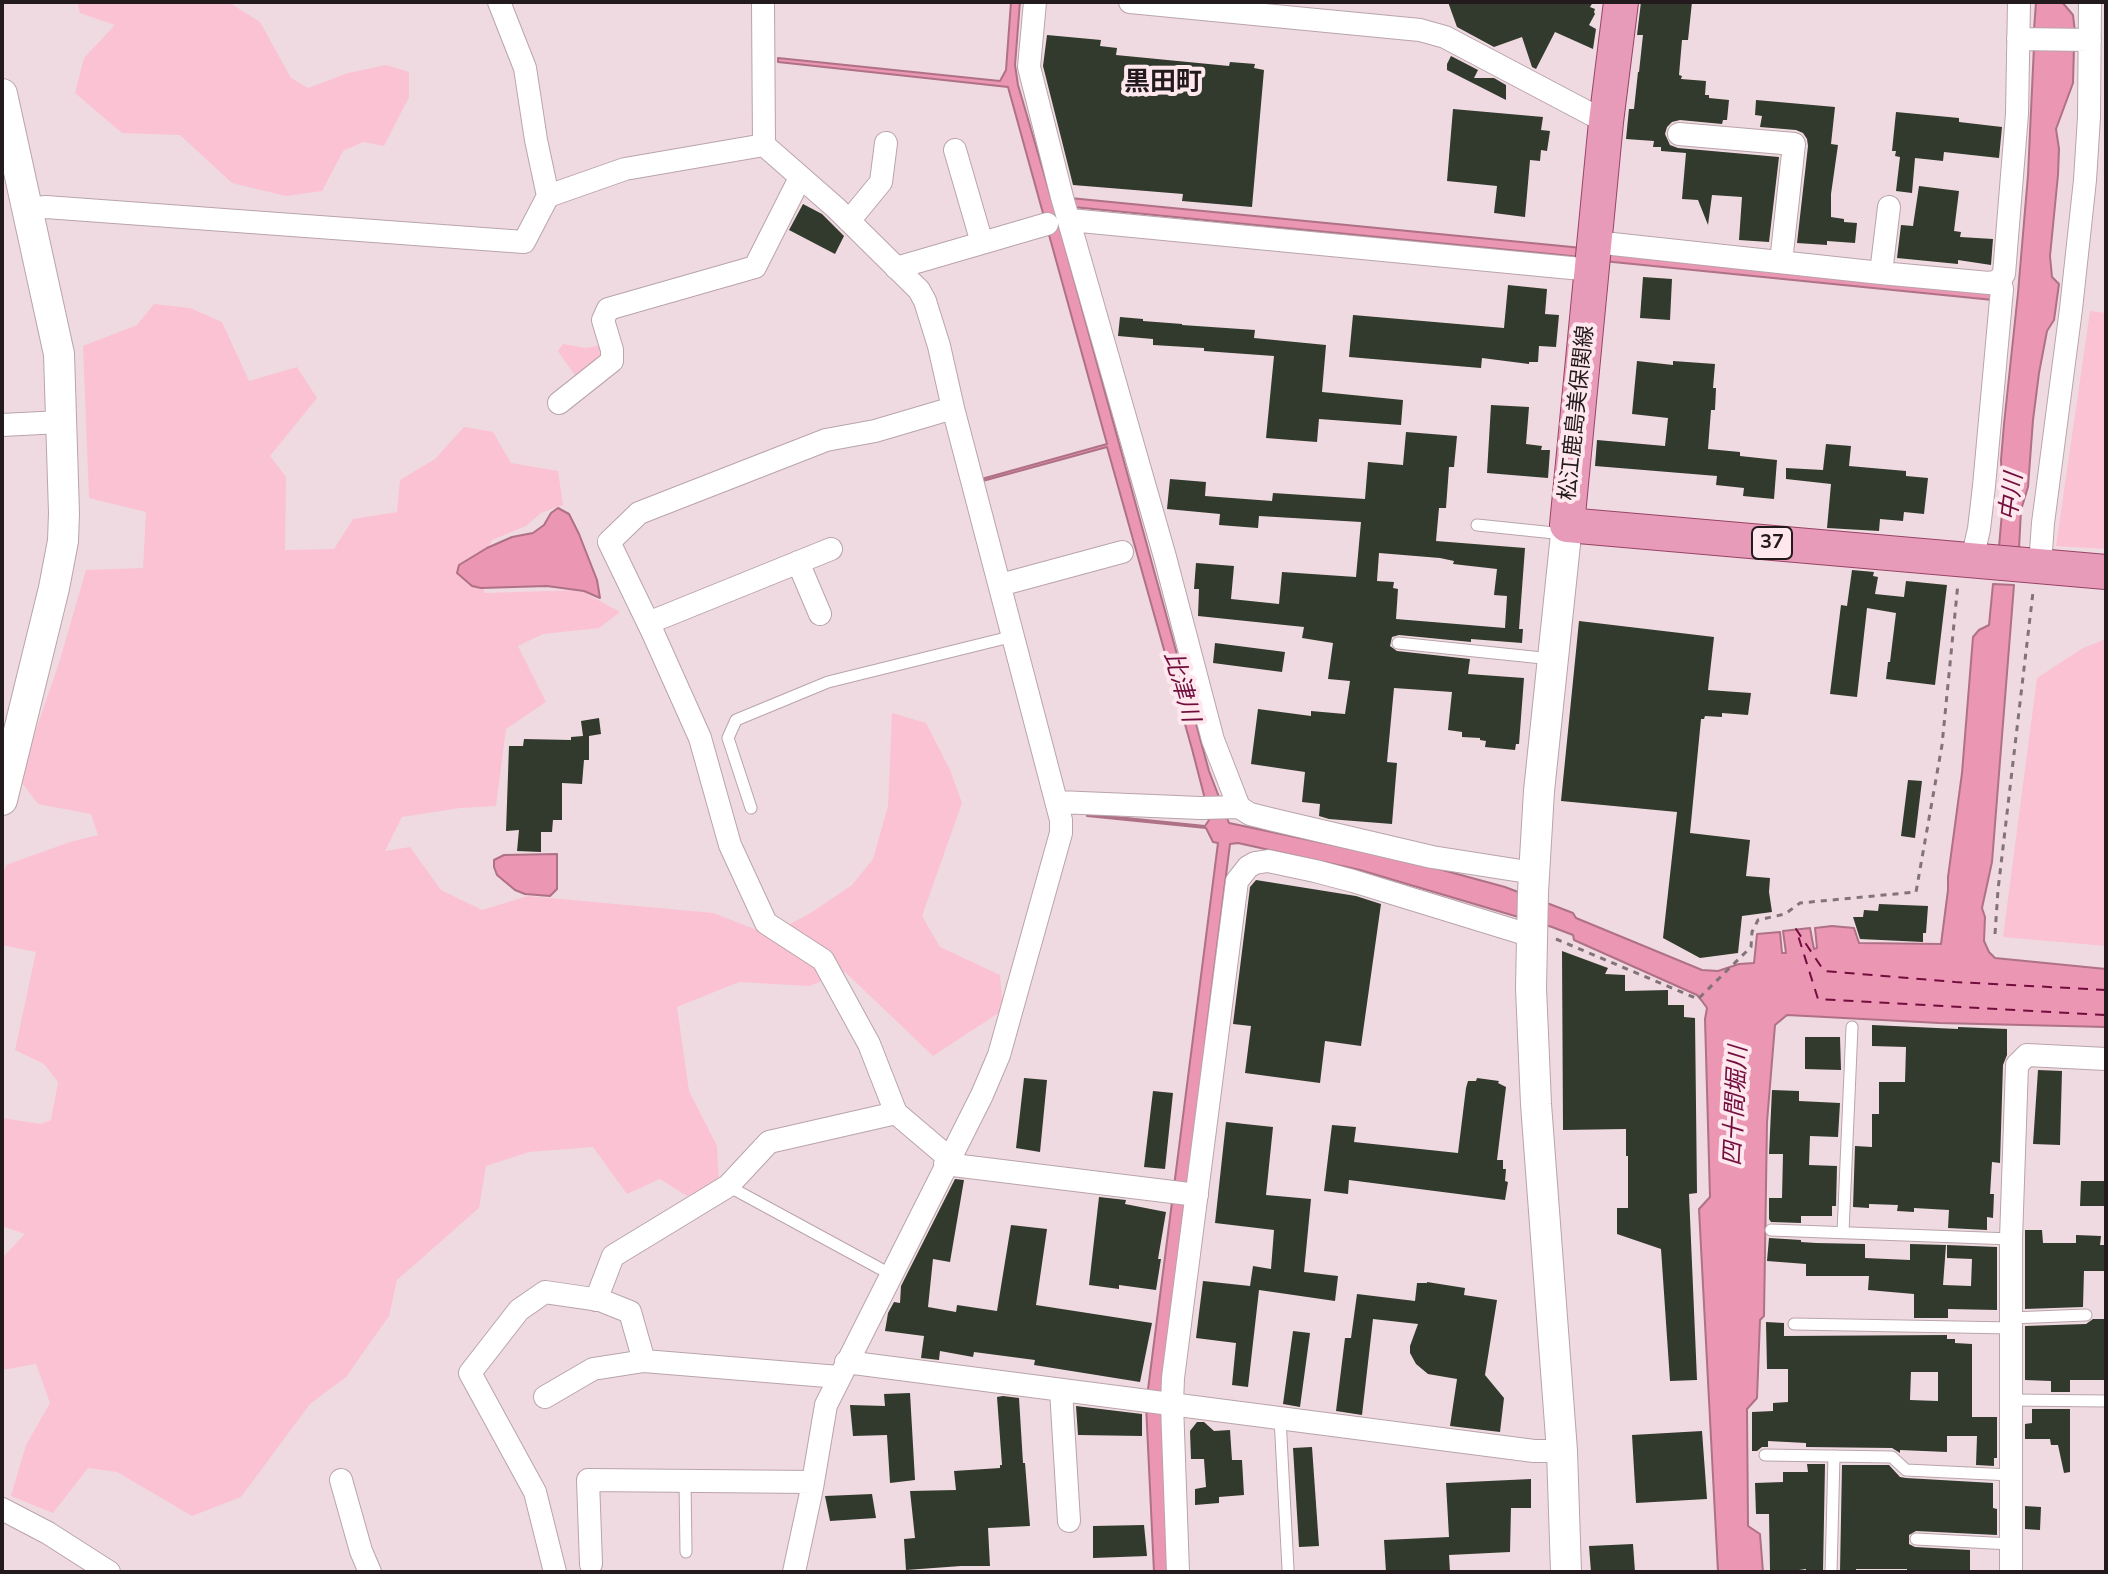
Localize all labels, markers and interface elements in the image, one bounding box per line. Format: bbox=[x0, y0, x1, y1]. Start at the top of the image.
district label: 黒田町 bbox=[1124, 68, 1202, 100]
street label: 松江鹿島美保関線 bbox=[1556, 324, 1600, 502]
water label: 中川 bbox=[1996, 471, 2030, 523]
road number: 37 bbox=[1752, 527, 1792, 559]
water label: 比津川 bbox=[1156, 648, 1204, 726]
water label: 四十間堀川 bbox=[1719, 1045, 1755, 1167]

